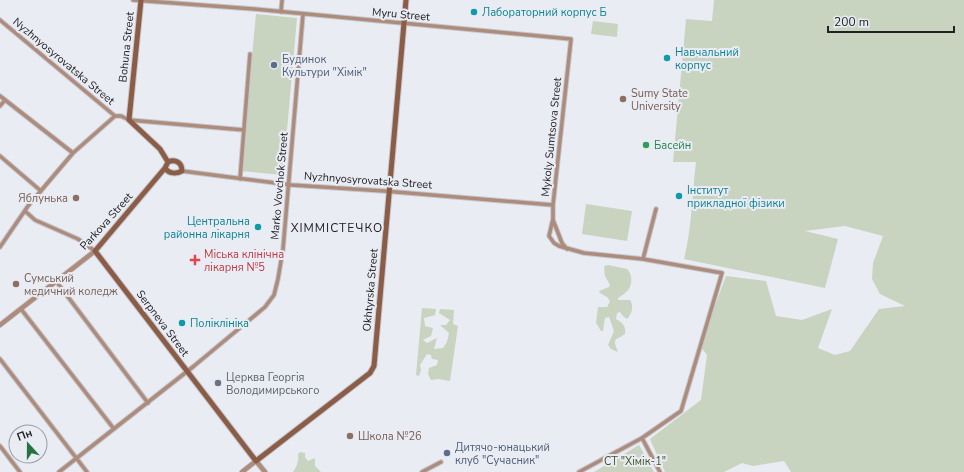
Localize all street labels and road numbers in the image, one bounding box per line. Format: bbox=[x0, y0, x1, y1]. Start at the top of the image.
street label: Myru Street bbox=[371, 4, 431, 25]
street label: Bohuna Street bbox=[115, 11, 138, 83]
street label: Nyzhnyosyrovatska Street bbox=[10, 14, 118, 108]
street label: Mykoly Sumtsova Street bbox=[538, 77, 565, 197]
street label: Marko Vovchok Street bbox=[267, 132, 292, 240]
street label: Nyzhnyosyrovatska Street bbox=[303, 169, 433, 192]
street label: Parkova Street bbox=[77, 189, 136, 253]
street label: Okhtyrska Street bbox=[359, 248, 382, 332]
street label: Serpneva Street bbox=[133, 287, 193, 360]

